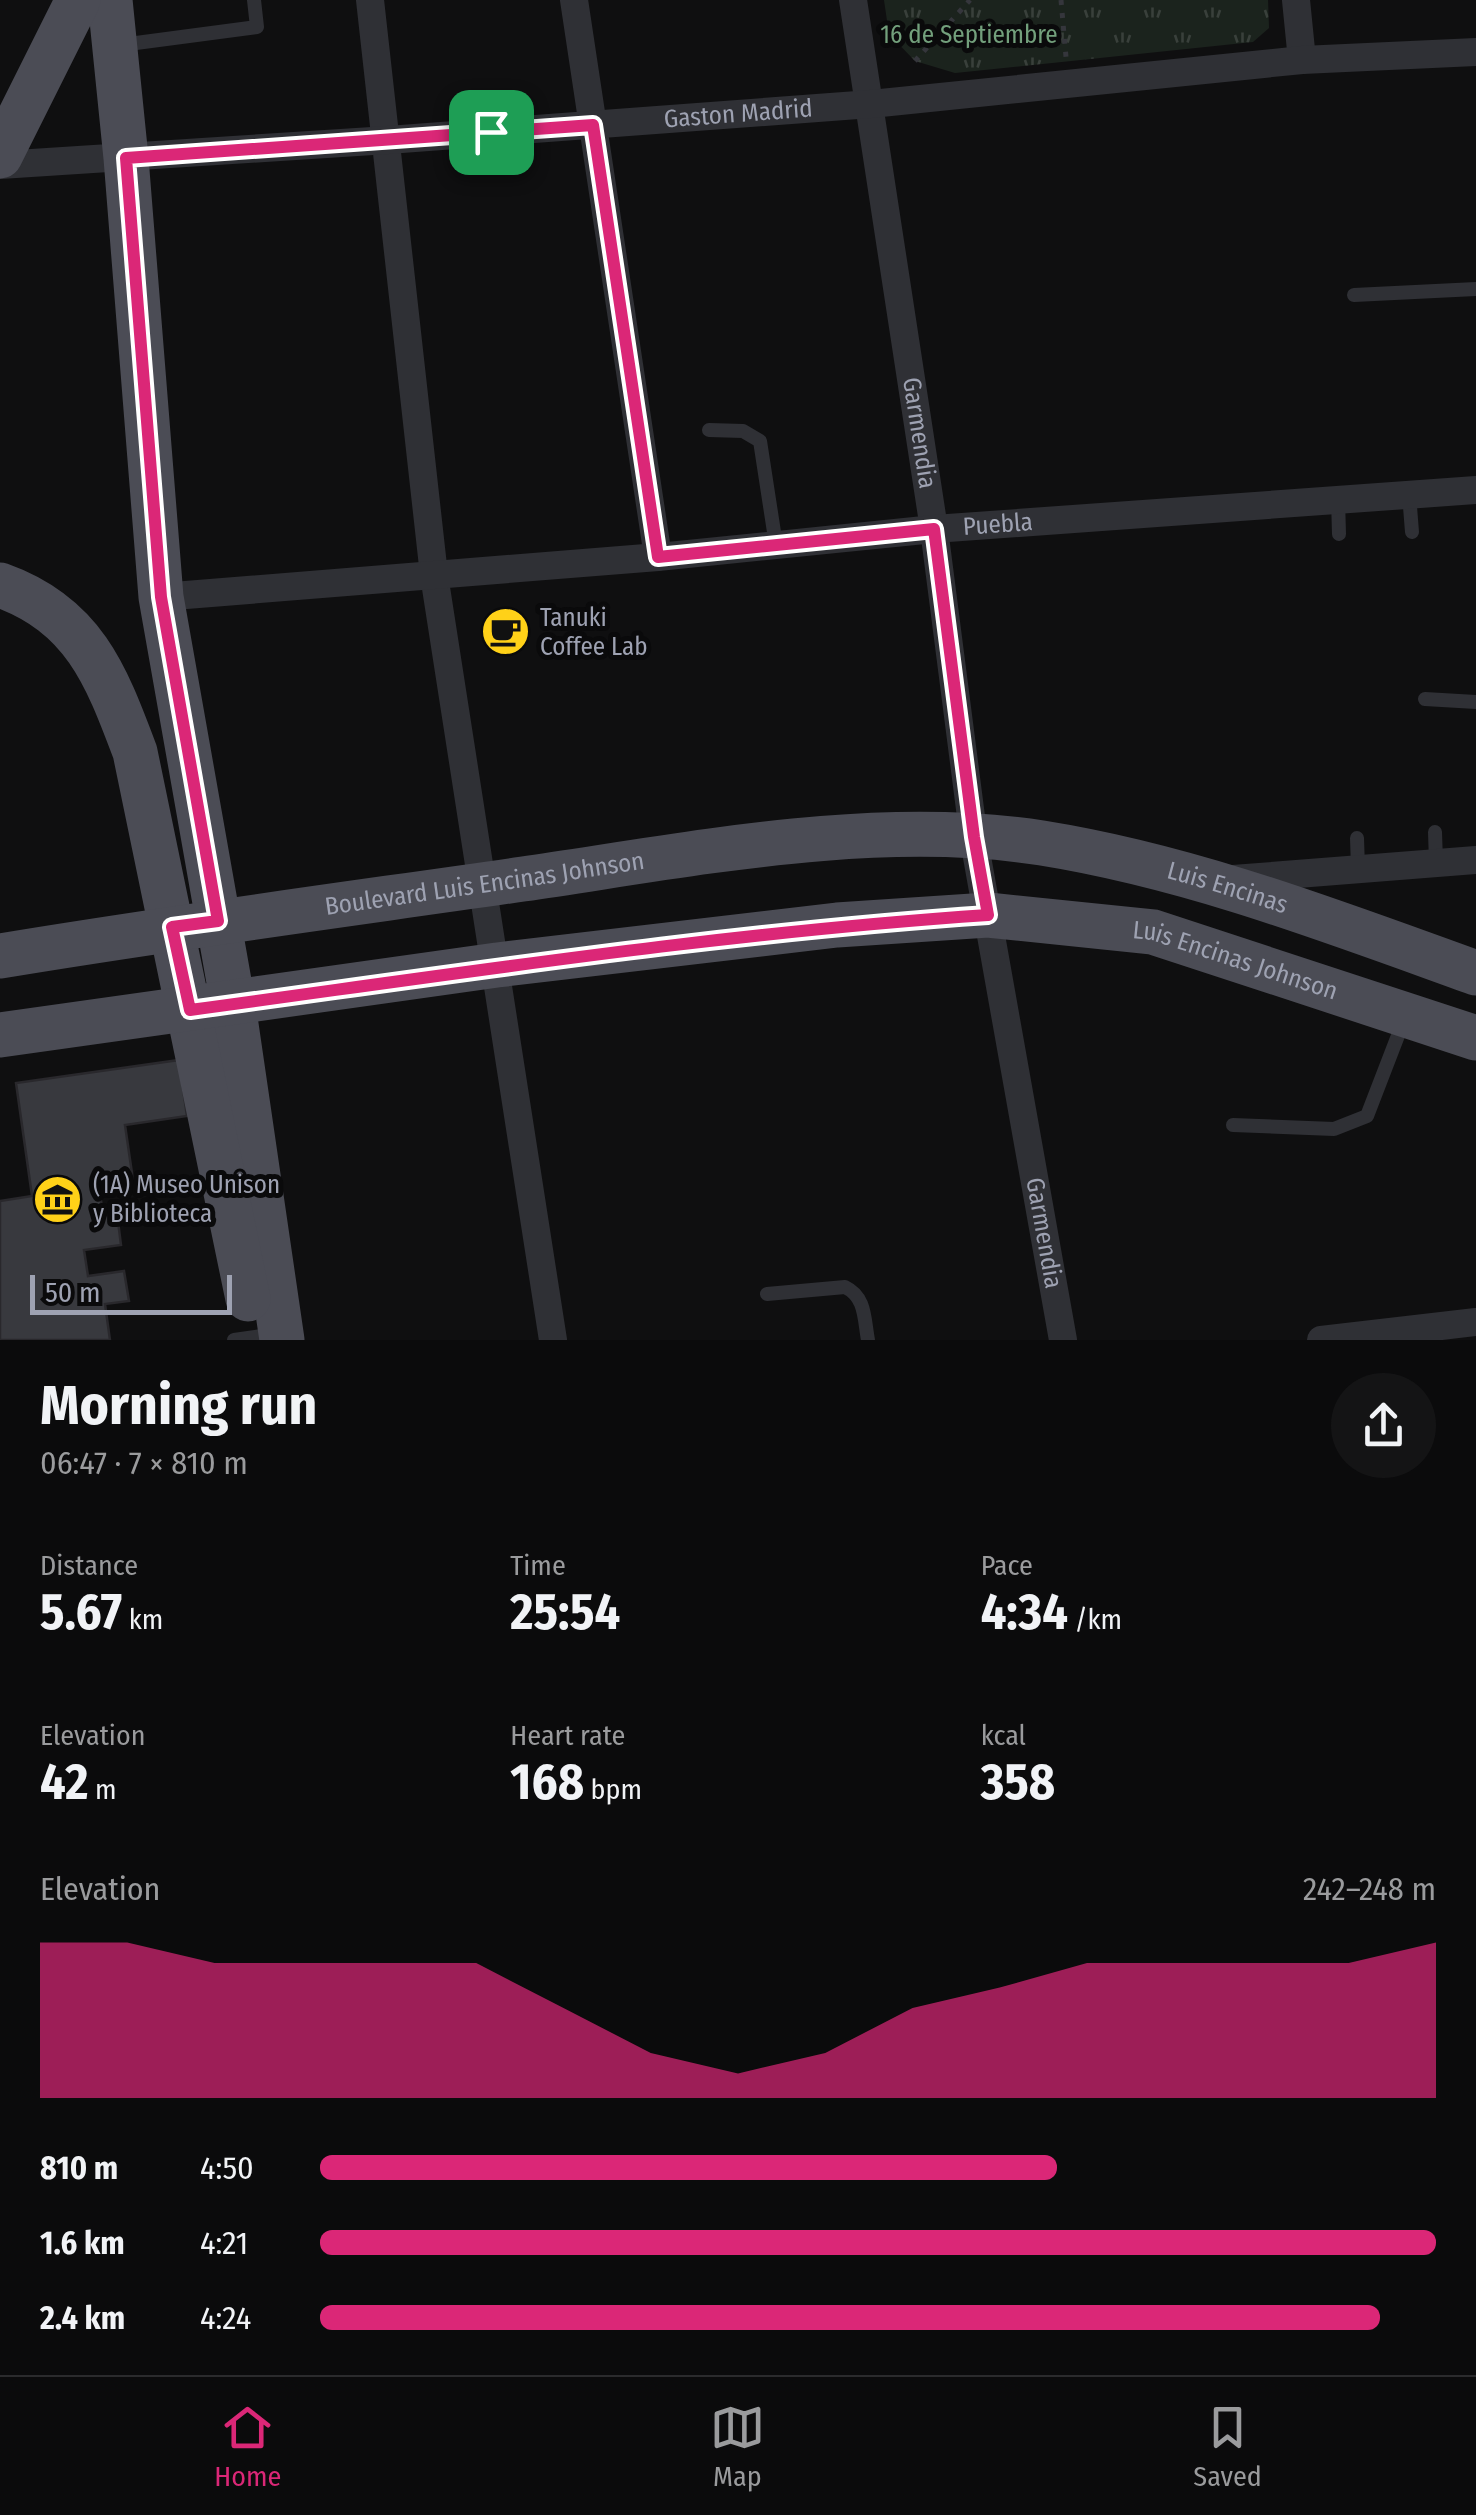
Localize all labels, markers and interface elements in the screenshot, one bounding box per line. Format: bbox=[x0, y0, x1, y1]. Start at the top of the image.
park label: 16 de Septiembre bbox=[880, 20, 1058, 50]
pin bbox=[449, 90, 534, 175]
street label: Gaston Madrid bbox=[663, 93, 814, 134]
icon: arrive bbox=[464, 105, 519, 160]
street label: Garmendia bbox=[896, 375, 943, 491]
street label: Puebla bbox=[962, 507, 1034, 542]
place label: Tanuki Coffee Lab bbox=[540, 603, 647, 662]
cafe icon: Tanuki Coffee Lab bbox=[479, 606, 531, 658]
street label: Boulevard Luis Encinas Johnson bbox=[323, 846, 646, 922]
street label: Luis Encinas bbox=[1164, 856, 1292, 920]
street label: Luis Encinas Johnson bbox=[1131, 915, 1341, 1007]
place label: (1A) Museo Unison y Biblioteca bbox=[93, 1170, 280, 1229]
museum icon: (1A) Museo Unison y Biblioteca bbox=[32, 1173, 84, 1225]
street label: Garmendia bbox=[1019, 1175, 1069, 1291]
scale bar bbox=[30, 1270, 232, 1314]
text: 50 m bbox=[45, 1276, 101, 1309]
text: Morning run bbox=[40, 1373, 317, 1439]
button: share bbox=[1331, 1373, 1436, 1478]
text: 06:47 · 7 × 810 m bbox=[40, 1444, 248, 1482]
text: Distance bbox=[40, 1549, 138, 1582]
text: Time bbox=[510, 1549, 566, 1582]
text: Pace bbox=[981, 1549, 1033, 1582]
text: 5.67 bbox=[40, 1582, 122, 1642]
text: 25:54 bbox=[510, 1582, 620, 1642]
text: 4:34 bbox=[981, 1582, 1068, 1642]
text: km bbox=[122, 1603, 163, 1636]
text: /km bbox=[1068, 1603, 1122, 1636]
text: Elevation bbox=[40, 1719, 145, 1752]
text: Heart rate bbox=[510, 1719, 625, 1752]
text: kcal bbox=[981, 1719, 1026, 1752]
text: 42 bbox=[40, 1752, 88, 1812]
text: 168 bbox=[510, 1752, 584, 1812]
text: 358 bbox=[981, 1752, 1055, 1812]
text: m bbox=[88, 1773, 116, 1806]
text: bpm bbox=[584, 1773, 642, 1806]
text: Elevation bbox=[40, 1870, 160, 1908]
text: 242–248 m bbox=[1303, 1870, 1436, 1908]
text: 810 m bbox=[40, 2149, 118, 2187]
text: 4:50 bbox=[200, 2149, 254, 2187]
text: 1.6 km bbox=[40, 2224, 125, 2262]
text: 4:21 bbox=[200, 2224, 248, 2262]
text: 2.4 km bbox=[40, 2299, 125, 2337]
text: 4:24 bbox=[200, 2299, 251, 2337]
tab: Home bbox=[214, 2400, 281, 2493]
tab: Map bbox=[710, 2400, 765, 2493]
tab: Saved bbox=[1193, 2400, 1262, 2493]

